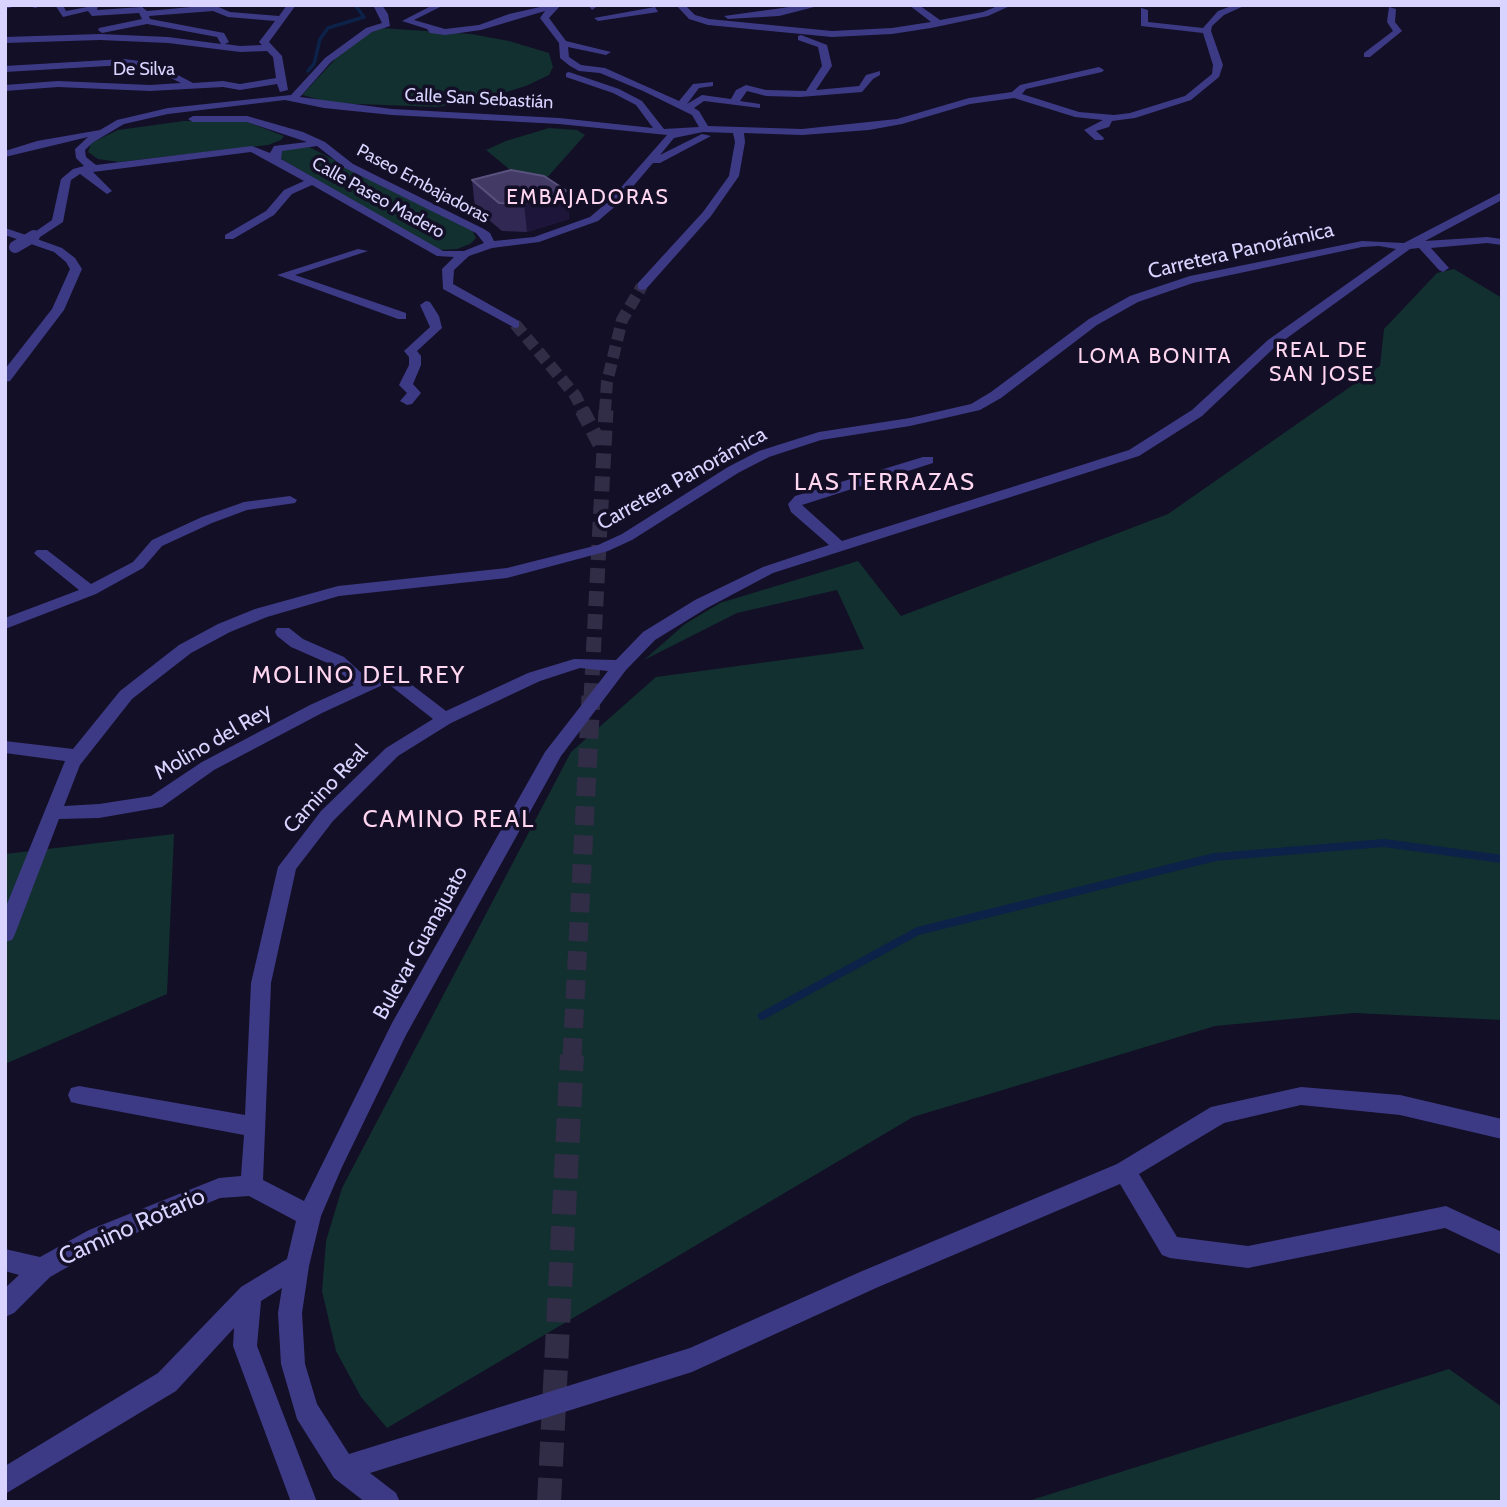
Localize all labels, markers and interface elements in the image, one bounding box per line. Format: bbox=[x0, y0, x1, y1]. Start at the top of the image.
street label: De Silva bbox=[113, 59, 175, 81]
street label: Calle San Sebastián bbox=[404, 84, 554, 114]
street label: Paseo Embajadoras bbox=[353, 140, 493, 228]
street label: Calle Paseo Madero bbox=[308, 153, 448, 243]
district label: EMBAJADORAS bbox=[508, 185, 668, 211]
street label: Carretera Panorámica bbox=[1146, 217, 1336, 285]
district label: REAL DE SAN JOSE bbox=[1270, 338, 1374, 388]
district label: LOMA BONITA bbox=[1079, 344, 1231, 370]
street label: Carretera Panorámica bbox=[593, 422, 771, 536]
district label: LAS TERRAZAS bbox=[795, 469, 975, 497]
district label: MOLINO DEL REY bbox=[254, 662, 464, 690]
street label: Molino del Rey bbox=[150, 698, 276, 786]
street label: Camino Real bbox=[279, 739, 373, 839]
district label: CAMINO REAL bbox=[364, 806, 534, 834]
street label: Bulevar Guanajuato bbox=[368, 862, 474, 1024]
street label: Camino Rotario bbox=[54, 1182, 210, 1272]

